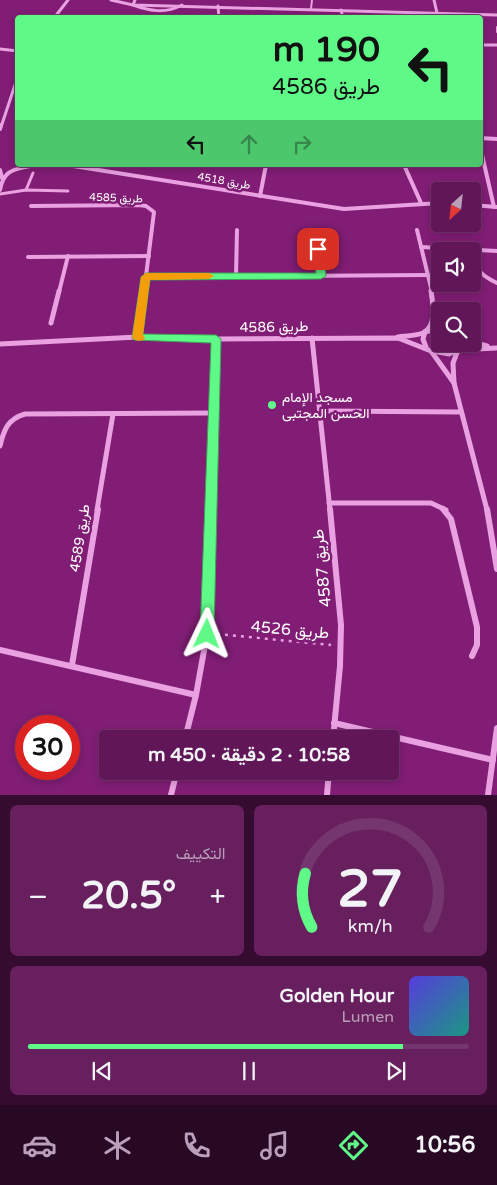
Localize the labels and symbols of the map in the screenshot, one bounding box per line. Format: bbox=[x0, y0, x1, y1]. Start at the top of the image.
street label: طريق 4518 bbox=[196, 170, 252, 192]
north arrow bbox=[431, 182, 481, 232]
street label: طريق 4585 bbox=[89, 191, 143, 205]
pin bbox=[297, 228, 339, 270]
street label: طريق 4586 bbox=[240, 318, 308, 336]
place label: مسجد الإمام الحسن المجتبى bbox=[282, 389, 369, 422]
marker: مسجد الإمام الحسن المجتبى bbox=[266, 399, 278, 411]
street label: طريق 4589 bbox=[66, 503, 94, 573]
street label: طريق 4587 bbox=[308, 528, 336, 608]
position arrow bbox=[180, 607, 232, 659]
street label: طريق 4526 bbox=[250, 617, 330, 643]
speed limit sign: 30 bbox=[15, 715, 80, 780]

